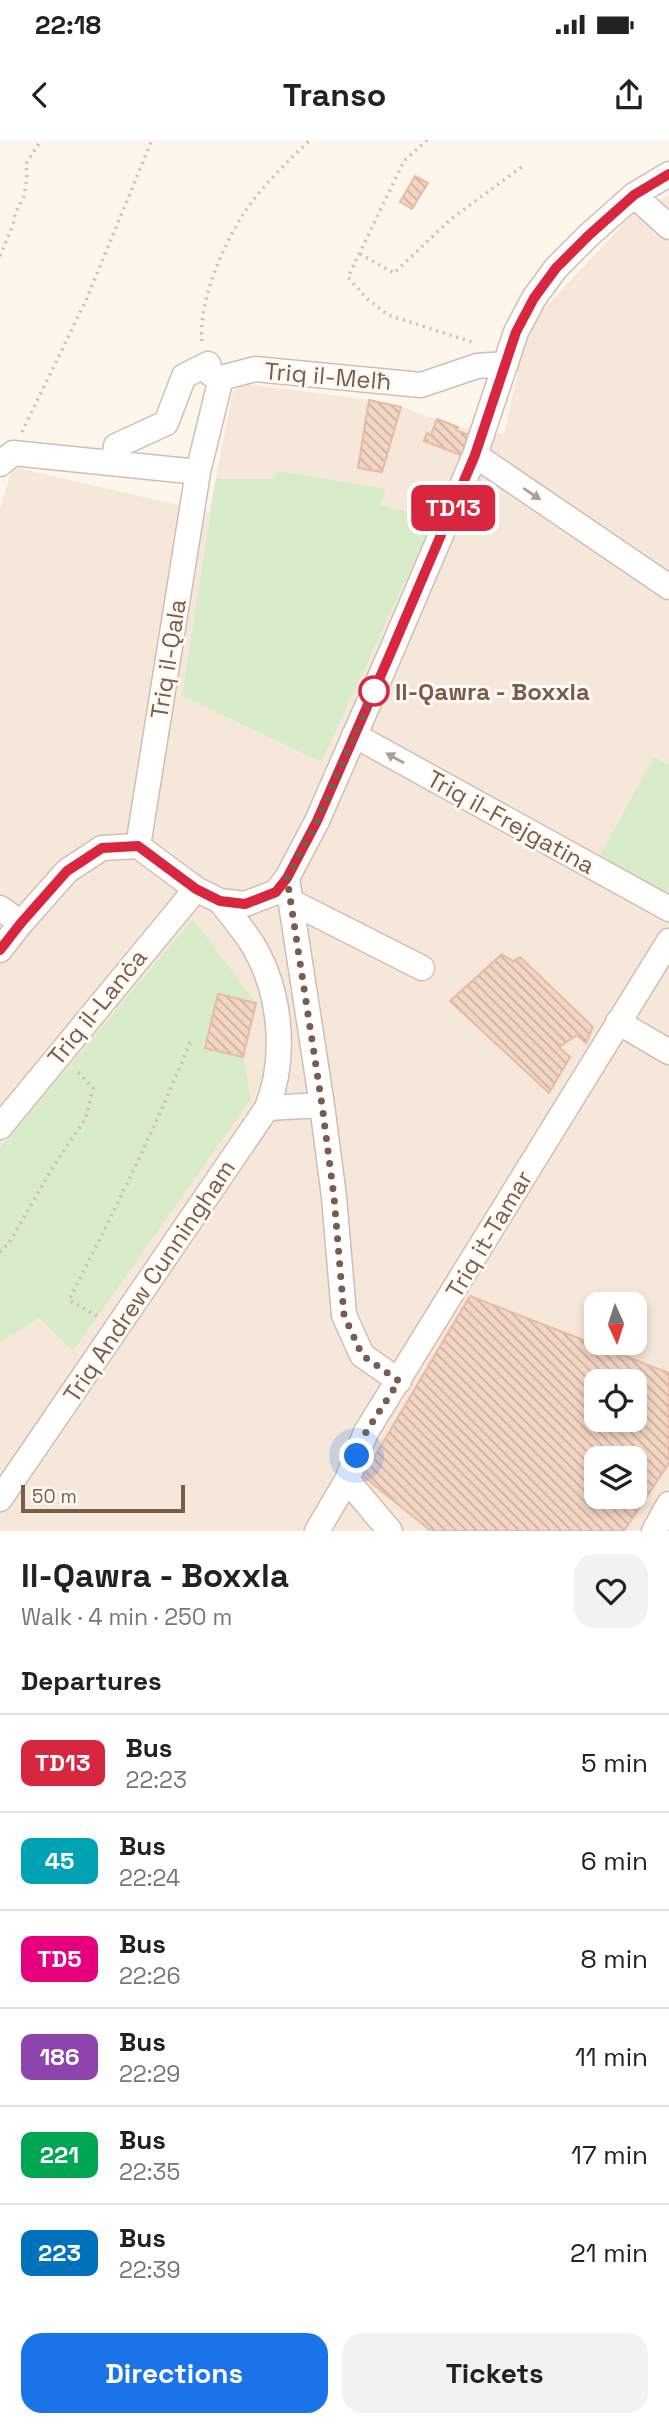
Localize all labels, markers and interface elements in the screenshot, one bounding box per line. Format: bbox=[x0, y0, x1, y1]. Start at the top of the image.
text: 22:18 bbox=[35, 8, 101, 42]
text: Transo bbox=[283, 75, 386, 115]
icon: back bbox=[21, 76, 59, 114]
icon: share bbox=[610, 76, 648, 114]
street label: Triq il-Melħ bbox=[263, 355, 393, 397]
line badge: TD13 bbox=[404, 485, 502, 531]
one-way arrow bbox=[523, 487, 541, 501]
text: TD13 bbox=[425, 492, 481, 523]
street label: Triq il-Qala bbox=[143, 597, 193, 721]
marker: Il-Qawra - Boxxla bbox=[359, 676, 389, 706]
place label: Il-Qawra - Boxxla bbox=[395, 676, 590, 707]
one-way arrow bbox=[385, 752, 404, 764]
street label: Triq il-Frejgatina bbox=[422, 763, 601, 881]
street label: Triq il-Lanċa bbox=[40, 942, 154, 1072]
street label: Triq Andrew Cunningham bbox=[56, 1154, 242, 1408]
street label: Triq it-Tamar bbox=[439, 1164, 539, 1304]
north arrow bbox=[584, 1292, 648, 1354]
map controls bbox=[584, 1292, 647, 1509]
button: locate bbox=[584, 1369, 647, 1432]
your location bbox=[339, 1438, 374, 1473]
button: layers bbox=[584, 1446, 647, 1509]
scale bar bbox=[21, 1482, 186, 1514]
text: 50 m bbox=[32, 1484, 77, 1509]
button: heart bbox=[574, 1554, 648, 1628]
text: Il-Qawra - Boxxla bbox=[21, 1555, 289, 1597]
text: Walk · 4 min · 250 m bbox=[21, 1602, 232, 1632]
text: Departures bbox=[21, 1664, 162, 1698]
text: Bus bbox=[126, 1731, 172, 1765]
text: 5 min bbox=[581, 1746, 648, 1780]
text: TD13 bbox=[35, 1747, 91, 1778]
text: 22:23 bbox=[126, 1765, 187, 1795]
text: Bus bbox=[119, 1829, 166, 1863]
text: 6 min bbox=[581, 1844, 648, 1878]
text: 45 bbox=[45, 1845, 74, 1876]
text: 22:24 bbox=[119, 1863, 180, 1893]
text: Bus bbox=[119, 1927, 166, 1961]
text: 8 min bbox=[580, 1942, 648, 1976]
text: TD5 bbox=[37, 1943, 82, 1974]
text: 22:26 bbox=[119, 1961, 181, 1991]
text: Bus bbox=[119, 2025, 166, 2059]
text: 11 min bbox=[575, 2040, 648, 2074]
text: 186 bbox=[39, 2041, 80, 2072]
text: 22:29 bbox=[119, 2059, 180, 2089]
text: Bus bbox=[119, 2123, 166, 2157]
text: 17 min bbox=[571, 2138, 648, 2172]
text: 221 bbox=[40, 2139, 79, 2170]
text: 22:35 bbox=[119, 2157, 180, 2187]
text: Bus bbox=[119, 2221, 166, 2255]
text: 21 min bbox=[570, 2236, 648, 2270]
text: 223 bbox=[38, 2237, 81, 2268]
text: 22:39 bbox=[119, 2255, 181, 2285]
button: Directions bbox=[21, 2333, 328, 2413]
button: Tickets bbox=[342, 2333, 648, 2413]

